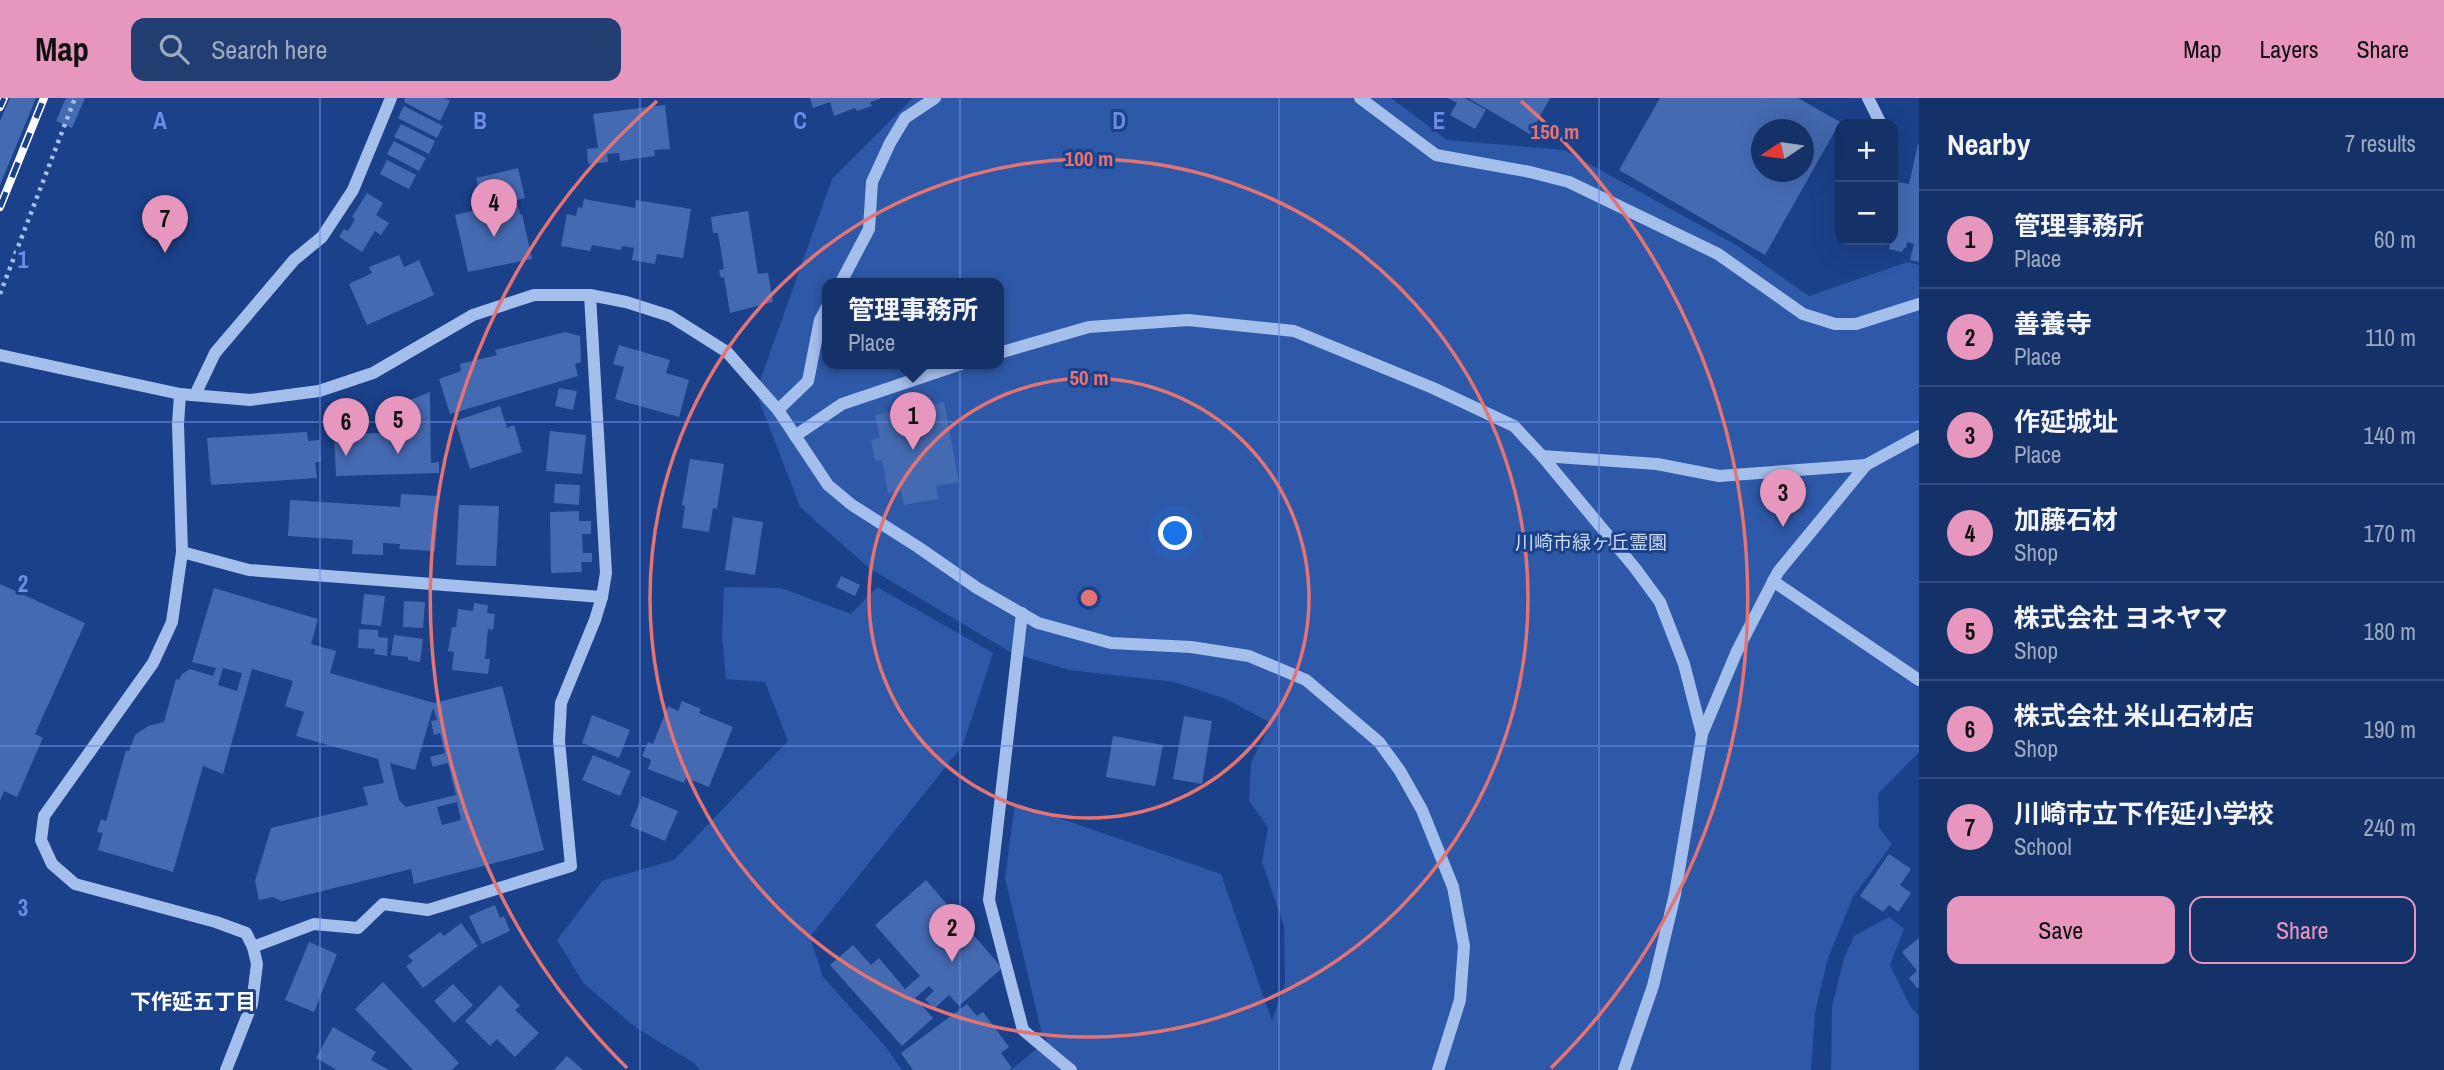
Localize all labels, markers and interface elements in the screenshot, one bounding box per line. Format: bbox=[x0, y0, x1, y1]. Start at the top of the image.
search box bbox=[131, 18, 621, 81]
text: Map bbox=[35, 27, 89, 71]
icon: search bbox=[155, 30, 193, 68]
text: Search here bbox=[211, 32, 327, 67]
text: Map bbox=[2183, 33, 2221, 65]
text: Layers bbox=[2259, 33, 2318, 65]
text: Share bbox=[2356, 33, 2409, 65]
text: A bbox=[153, 105, 167, 136]
text: B bbox=[473, 105, 487, 136]
text: C bbox=[793, 105, 807, 136]
text: D bbox=[1112, 105, 1126, 136]
text: E bbox=[1433, 105, 1445, 136]
text: 150 m bbox=[1531, 117, 1579, 146]
north arrow bbox=[1751, 119, 1814, 182]
map controls bbox=[1835, 119, 1898, 245]
button: + bbox=[1835, 119, 1898, 182]
text: Nearby bbox=[1947, 124, 2030, 164]
text: 7 results bbox=[2345, 128, 2416, 159]
text: 100 m bbox=[1065, 144, 1113, 173]
pin: 4 bbox=[471, 179, 517, 237]
button: − bbox=[1835, 182, 1898, 245]
pin: 7 bbox=[142, 195, 188, 253]
text: 管理事務所 bbox=[2014, 208, 2144, 243]
text: 1 bbox=[1965, 224, 1975, 255]
text: 60 m bbox=[2374, 224, 2416, 255]
text: Place bbox=[2014, 243, 2061, 274]
text: 1 bbox=[18, 244, 29, 275]
popup bbox=[822, 278, 1004, 369]
text: 管理事務所 bbox=[848, 292, 978, 327]
text: 善養寺 bbox=[2014, 306, 2092, 341]
text: 2 bbox=[1965, 322, 1975, 353]
text: 110 m bbox=[2365, 322, 2416, 353]
text: Place bbox=[848, 327, 895, 358]
text: Place bbox=[2014, 341, 2061, 372]
text: 50 m bbox=[1069, 363, 1109, 392]
pin: 1 bbox=[890, 392, 936, 450]
pin: 5 bbox=[375, 396, 421, 454]
pin: 6 bbox=[323, 398, 369, 456]
text: 作延城址 bbox=[2014, 404, 2118, 439]
text: 3 bbox=[1965, 420, 1975, 451]
text: 140 m bbox=[2364, 420, 2416, 451]
text: Place bbox=[2014, 439, 2061, 470]
pin: 3 bbox=[1760, 469, 1806, 527]
text: 加藤石材 bbox=[2014, 502, 2118, 537]
your location bbox=[1158, 516, 1192, 550]
text: 4 bbox=[1965, 518, 1975, 549]
text: 170 m bbox=[2364, 518, 2416, 549]
park label: 川崎市緑ヶ丘霊園 bbox=[1515, 529, 1667, 555]
text: Shop bbox=[2014, 537, 2058, 568]
text: 2 bbox=[18, 568, 28, 599]
centre of rings bbox=[1077, 586, 1101, 610]
text: 株式会社 ヨネヤマ bbox=[2014, 600, 2228, 635]
text: 5 bbox=[1965, 616, 1975, 647]
text: 180 m bbox=[2364, 616, 2416, 647]
text: Shop bbox=[2014, 635, 2058, 666]
text: 株式会社 米山石材店 bbox=[2014, 698, 2254, 733]
text: 6 bbox=[1965, 714, 1975, 745]
text: 190 m bbox=[2364, 714, 2416, 745]
text: Shop bbox=[2014, 733, 2058, 764]
text: 川崎市立下作延小学校 bbox=[2014, 796, 2274, 831]
text: 7 bbox=[1965, 812, 1975, 843]
text: 240 m bbox=[2364, 812, 2416, 843]
text: School bbox=[2014, 831, 2072, 862]
text: 3 bbox=[18, 892, 28, 923]
button: Save bbox=[1947, 896, 2175, 964]
button: Share bbox=[2189, 896, 2416, 964]
pin: 2 bbox=[929, 904, 975, 962]
district label: 下作延五丁目 bbox=[130, 987, 256, 1016]

